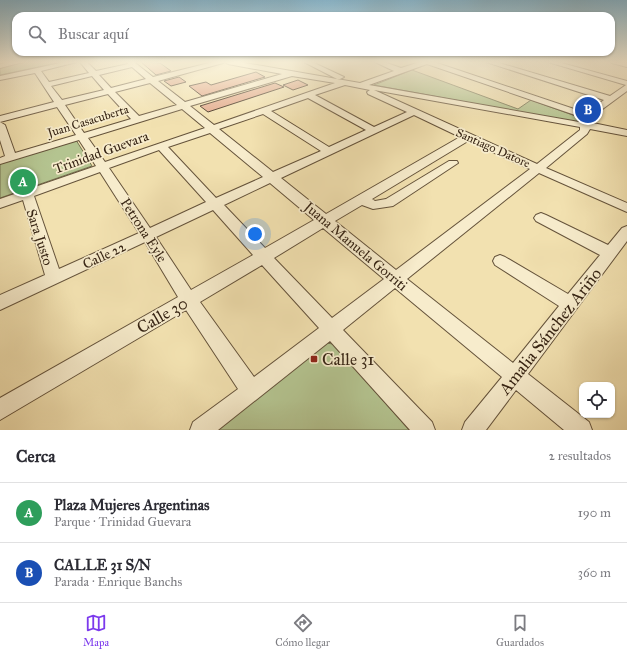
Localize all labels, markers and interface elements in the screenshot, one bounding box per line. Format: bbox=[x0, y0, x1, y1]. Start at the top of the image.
search box bbox=[12, 12, 615, 56]
icon: search bbox=[26, 23, 48, 45]
text: Buscar aquí bbox=[58, 25, 129, 43]
pin: B bbox=[575, 95, 601, 125]
street label: Juan Casacuberta bbox=[44, 102, 131, 142]
street label: Santiago Datore bbox=[453, 125, 532, 172]
street label: Trinidad Guevara bbox=[51, 127, 151, 178]
pin: A bbox=[10, 167, 36, 197]
street label: Petrona Eyle bbox=[117, 195, 171, 266]
street label: Juana Manuela Gorriti bbox=[298, 197, 411, 295]
street label: Sara Justo bbox=[21, 207, 57, 268]
your location bbox=[245, 224, 265, 244]
street label: Calle 22 bbox=[80, 238, 129, 273]
street label: Amalia Sánchez Ariño bbox=[494, 264, 606, 400]
street label: Calle 30 bbox=[133, 292, 192, 338]
place label: Calle 31 bbox=[322, 349, 374, 370]
marker: Calle 31 bbox=[309, 354, 319, 364]
map controls bbox=[579, 382, 615, 418]
button: locate bbox=[579, 382, 615, 418]
text: Cerca bbox=[16, 446, 55, 467]
text: 2 resultados bbox=[548, 448, 611, 464]
text: Plaza Mujeres Argentinas bbox=[54, 496, 210, 514]
text: A bbox=[25, 505, 33, 521]
text: 190 m bbox=[578, 505, 611, 521]
text: Parque · Trinidad Guevara bbox=[54, 514, 191, 530]
text: CALLE 31 S/N bbox=[54, 556, 151, 574]
text: B bbox=[25, 565, 33, 581]
text: 360 m bbox=[578, 565, 611, 581]
text: Parada · Enrique Banchs bbox=[54, 574, 182, 590]
tab: Mapa bbox=[83, 612, 109, 649]
tab: Cómo llegar bbox=[275, 612, 330, 649]
tab: Guardados bbox=[496, 612, 544, 649]

